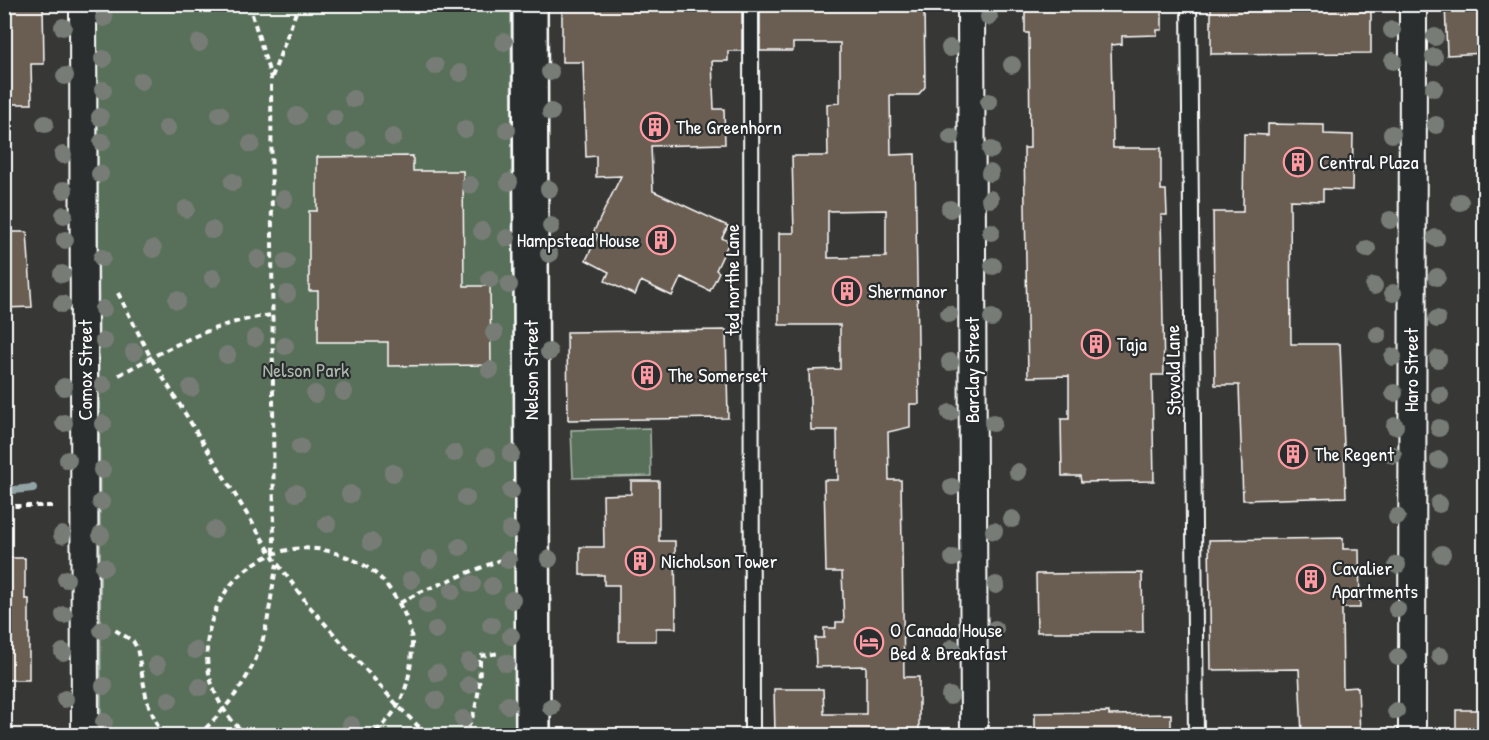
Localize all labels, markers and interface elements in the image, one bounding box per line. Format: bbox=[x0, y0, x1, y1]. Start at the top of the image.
building icon: The Greenhorn bbox=[639, 111, 671, 143]
place label: The Greenhorn bbox=[676, 113, 782, 140]
building icon: Central Plaza bbox=[1282, 146, 1314, 178]
place label: Central Plaza bbox=[1319, 148, 1419, 175]
building icon: Hampstead House bbox=[645, 224, 677, 256]
street label: ted northe Lane bbox=[718, 224, 745, 336]
place label: Hampstead House bbox=[517, 226, 640, 253]
building icon: Shermanor bbox=[831, 275, 863, 307]
place label: Shermanor bbox=[868, 277, 948, 304]
street label: Barclay Street bbox=[958, 316, 985, 423]
street label: Comox Street bbox=[71, 318, 98, 420]
street label: Nelson Street bbox=[517, 319, 544, 420]
street label: Stovold Lane bbox=[1158, 325, 1187, 415]
street label: Haro Street bbox=[1397, 327, 1424, 412]
building icon: Taja bbox=[1080, 328, 1112, 360]
place label: Taja bbox=[1117, 330, 1147, 357]
park label: Nelson Park bbox=[263, 356, 349, 383]
building icon: The Somerset bbox=[631, 359, 663, 391]
place label: The Somerset bbox=[668, 361, 768, 388]
building icon: The Regent bbox=[1277, 438, 1309, 470]
place label: The Regent bbox=[1314, 440, 1395, 467]
building icon: Nicholson Tower bbox=[624, 545, 656, 577]
place label: Nicholson Tower bbox=[661, 547, 778, 574]
place label: Cavalier Apartments bbox=[1332, 554, 1418, 604]
building icon: Cavalier Apartments bbox=[1295, 563, 1327, 595]
place label: O Canada House Bed & Breakfast bbox=[890, 616, 1008, 666]
hotel icon: O Canada House Bed & Breakfast bbox=[853, 626, 885, 658]

